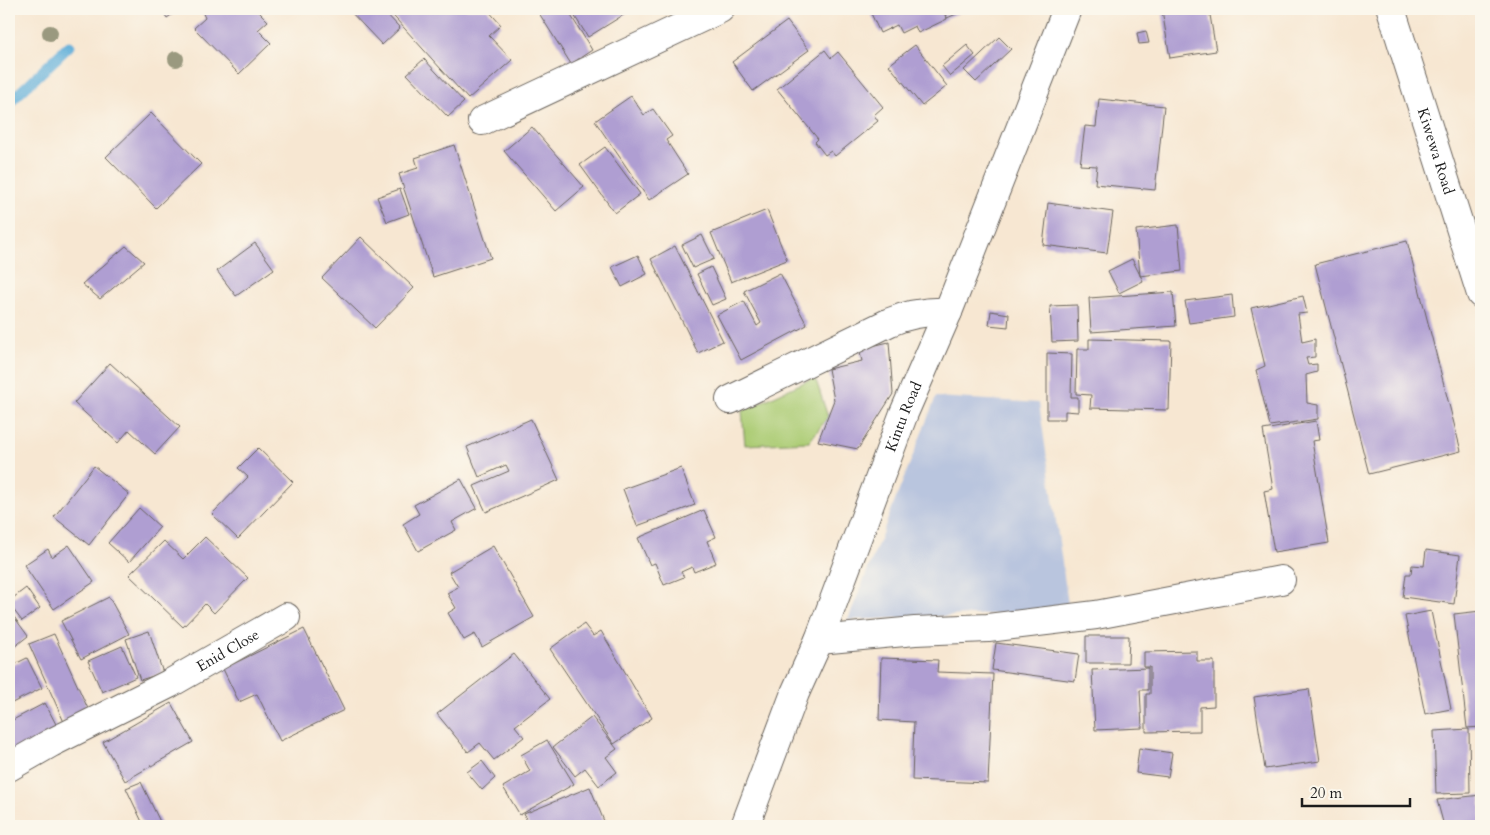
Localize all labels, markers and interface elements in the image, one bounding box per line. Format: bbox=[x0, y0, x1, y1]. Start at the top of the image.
street label: Kiwewa Road bbox=[1413, 105, 1459, 197]
street label: Kintu Road bbox=[880, 378, 926, 455]
street label: Enid Close bbox=[193, 624, 263, 676]
scale bar bbox=[1302, 775, 1410, 807]
text: 20 m bbox=[1310, 783, 1342, 803]

